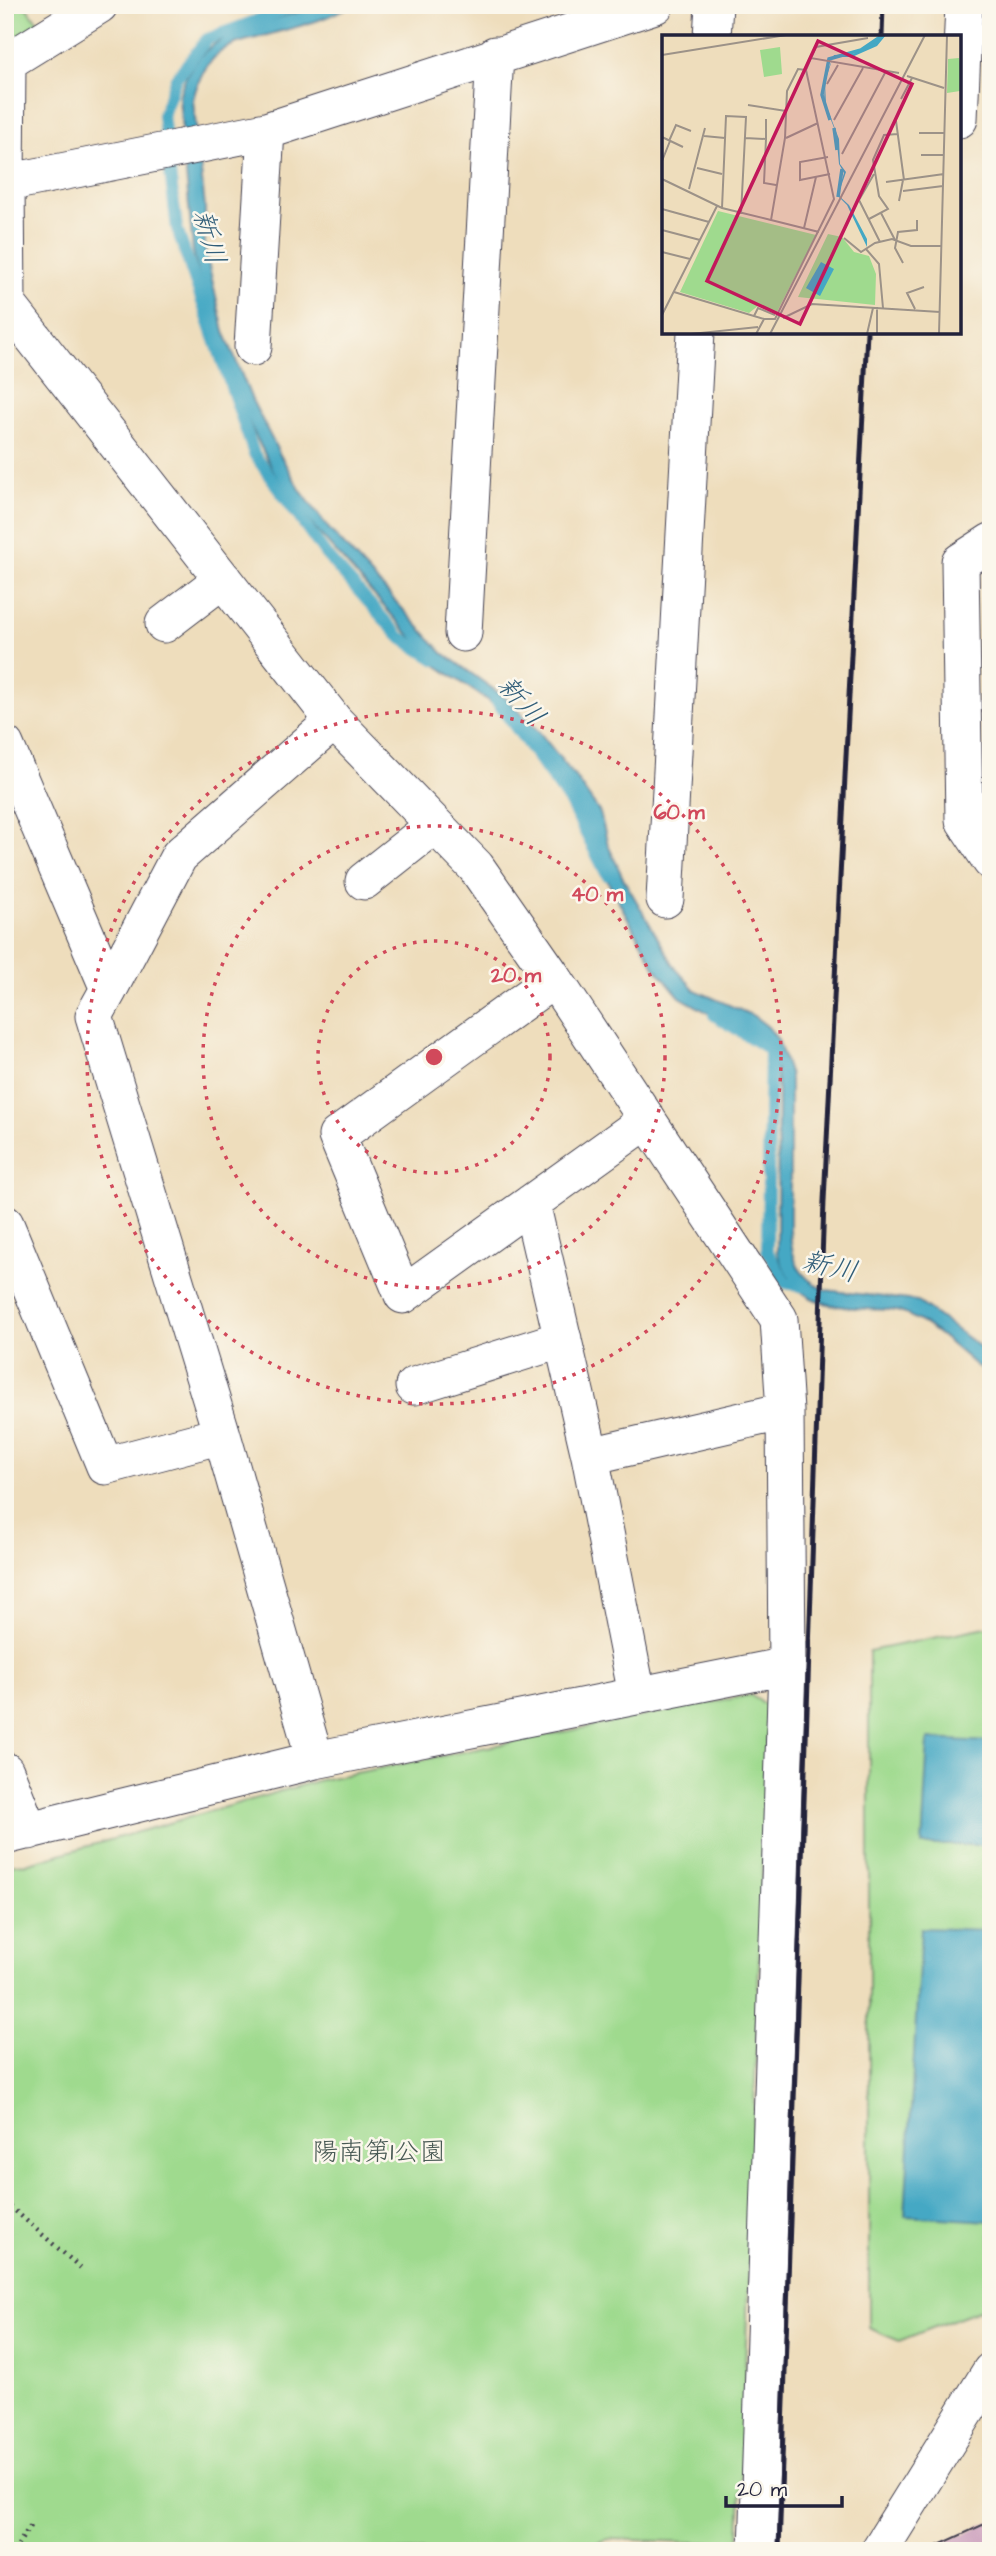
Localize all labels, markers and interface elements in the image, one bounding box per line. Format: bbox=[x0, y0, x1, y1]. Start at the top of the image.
inset map bbox=[662, 35, 961, 334]
water label: 新川 bbox=[183, 205, 235, 269]
water label: 新川 bbox=[488, 667, 554, 735]
text: 60 m bbox=[653, 798, 705, 827]
text: 40 m bbox=[571, 880, 624, 909]
text: 20 m bbox=[490, 961, 542, 990]
centre of rings bbox=[422, 1045, 446, 1069]
water label: 新川 bbox=[798, 1242, 862, 1292]
park label: 陽南第1公園 bbox=[312, 2134, 446, 2170]
scale bar bbox=[726, 2465, 842, 2509]
text: 20 m bbox=[737, 2475, 788, 2504]

